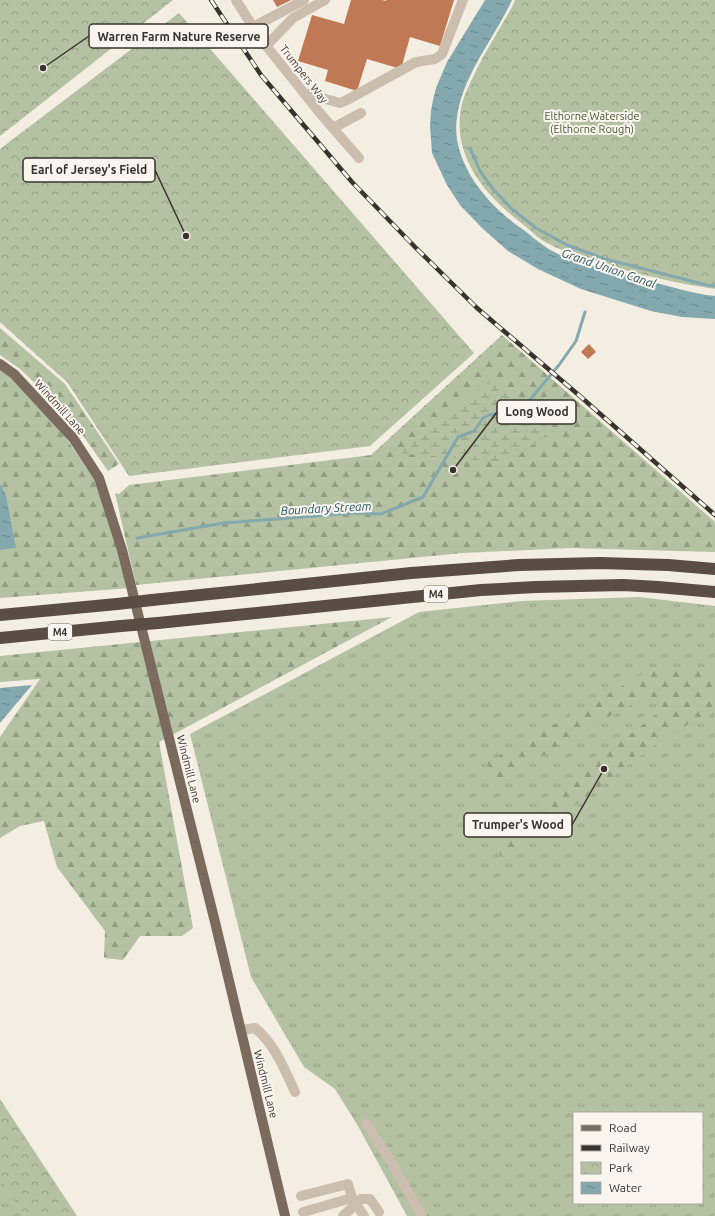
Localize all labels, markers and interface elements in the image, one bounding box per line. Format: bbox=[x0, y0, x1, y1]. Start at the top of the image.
callout: Warren Farm Nature Reserve bbox=[89, 24, 268, 48]
text: Warren Farm Nature Reserve bbox=[98, 30, 261, 43]
street label: Trumpers Way bbox=[278, 43, 331, 106]
park label: Elthorne Waterside (Elthorne Rough) bbox=[544, 110, 640, 136]
callout: Earl of Jersey's Field bbox=[23, 158, 155, 182]
text: Earl of Jersey's Field bbox=[31, 163, 147, 176]
water label: Grand Union Canal bbox=[560, 246, 658, 290]
street label: Windmill Lane bbox=[32, 377, 88, 437]
callout: Long Wood bbox=[497, 400, 576, 424]
text: Long Wood bbox=[505, 405, 569, 418]
water label: Boundary Stream bbox=[280, 499, 372, 517]
road number: M4 bbox=[424, 586, 448, 602]
road number: M4 bbox=[48, 624, 72, 640]
street label: Windmill Lane bbox=[175, 734, 203, 804]
callout: Trumper's Wood bbox=[464, 813, 572, 837]
text: Trumper's Wood bbox=[472, 818, 564, 831]
street label: Windmill Lane bbox=[252, 1049, 280, 1119]
legend bbox=[573, 1112, 703, 1204]
text: Road bbox=[609, 1121, 637, 1134]
text: Railway bbox=[609, 1141, 650, 1154]
text: Park bbox=[609, 1161, 633, 1174]
text: Water bbox=[609, 1181, 642, 1194]

